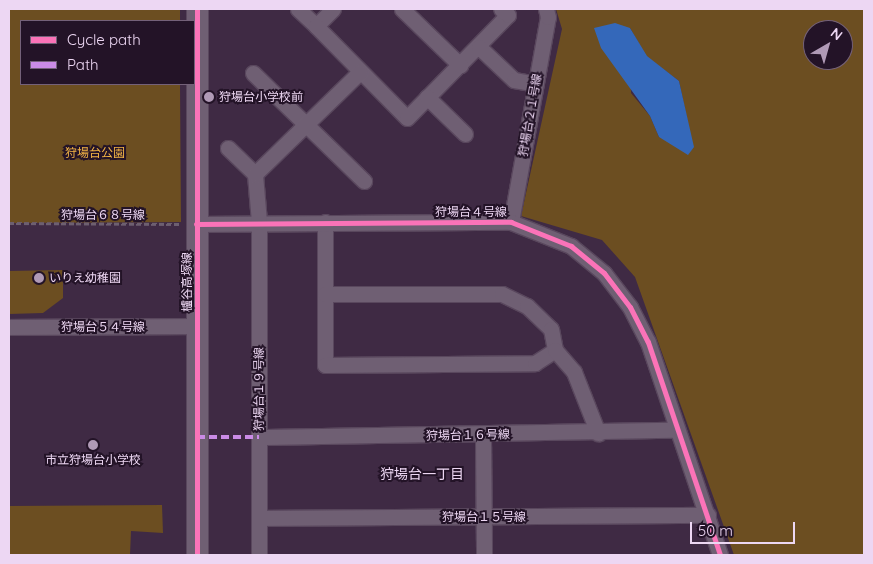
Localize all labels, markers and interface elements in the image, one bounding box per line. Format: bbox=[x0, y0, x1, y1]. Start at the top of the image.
legend bbox=[20, 20, 195, 85]
north arrow bbox=[803, 20, 853, 70]
text: N bbox=[827, 24, 846, 44]
text: Cycle path bbox=[67, 30, 141, 49]
text: Path bbox=[67, 55, 99, 74]
street label: 狩場台２１号線 bbox=[516, 72, 544, 158]
place label: 狩場台小学校前 bbox=[219, 90, 303, 104]
marker: 狩場台小学校前 bbox=[203, 91, 215, 103]
park label: 狩場台公園 bbox=[65, 146, 125, 160]
street label: 狩場台４号線 bbox=[435, 205, 507, 219]
street label: 狩場台６８号線 bbox=[61, 208, 145, 222]
street label: 櫨谷高塚線 bbox=[180, 252, 194, 312]
place label: いりえ幼稚園 bbox=[49, 271, 121, 285]
marker: いりえ幼稚園 bbox=[33, 272, 45, 284]
street label: 狩場台５４号線 bbox=[61, 320, 145, 334]
street label: 狩場台１９号線 bbox=[252, 347, 266, 431]
street label: 狩場台１６号線 bbox=[426, 427, 510, 443]
marker: 市立狩場台小学校 bbox=[87, 439, 99, 451]
place label: 市立狩場台小学校 bbox=[45, 453, 141, 467]
district label: 狩場台一丁目 bbox=[380, 466, 464, 482]
street label: 狩場台１５号線 bbox=[442, 510, 526, 524]
scale bar bbox=[693, 512, 798, 544]
text: 50 m bbox=[698, 521, 733, 540]

